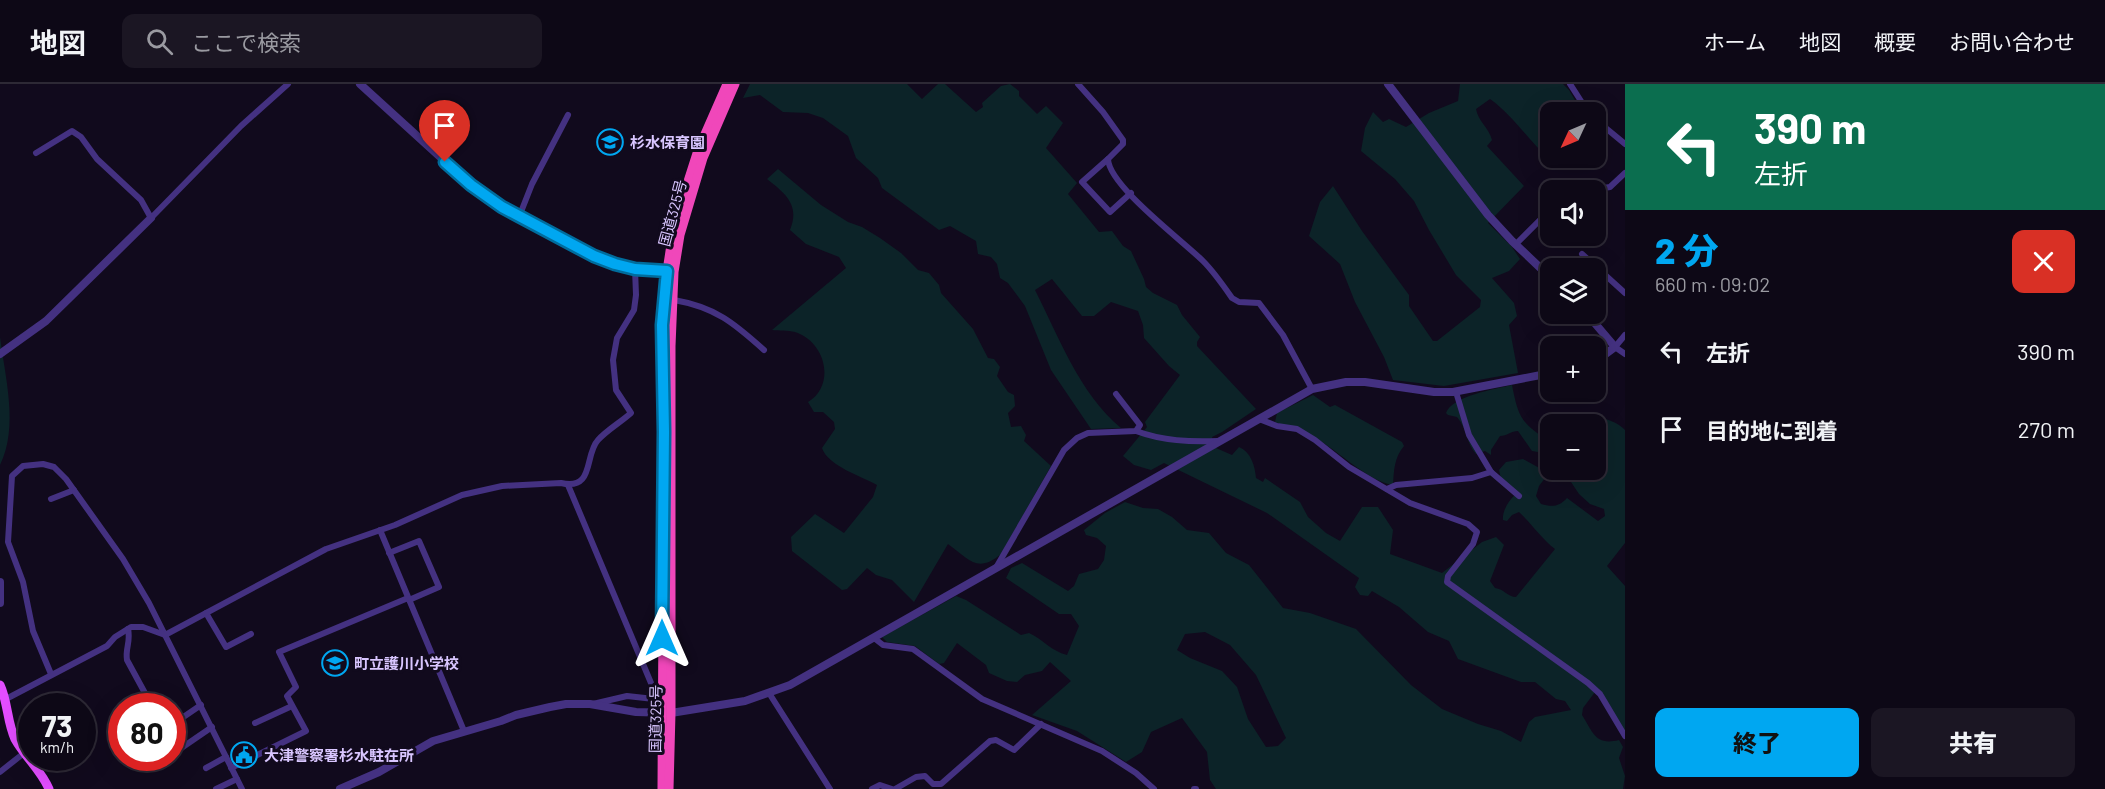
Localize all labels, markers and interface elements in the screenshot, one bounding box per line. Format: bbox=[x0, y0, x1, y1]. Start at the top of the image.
search box bbox=[122, 14, 542, 68]
text: 地図 bbox=[30, 25, 86, 59]
icon: search bbox=[143, 25, 176, 58]
text: ここで検索 bbox=[191, 29, 301, 55]
text: ホーム bbox=[1704, 29, 1766, 54]
text: 地図 bbox=[1799, 29, 1841, 54]
text: 概要 bbox=[1874, 29, 1916, 54]
text: お問い合わせ bbox=[1949, 29, 2075, 54]
pin bbox=[419, 100, 470, 162]
north arrow bbox=[1540, 102, 1606, 168]
map controls bbox=[1540, 102, 1606, 480]
text: 390 m bbox=[1754, 102, 1866, 152]
icon: left bbox=[1655, 108, 1733, 186]
icon: arrive bbox=[428, 109, 461, 142]
school or university icon: 杉水保育園 bbox=[595, 127, 625, 157]
place label: 杉水保育園 bbox=[630, 133, 705, 151]
text: 左折 bbox=[1754, 157, 1808, 189]
street label: 国道325号 bbox=[654, 178, 690, 248]
button: sound bbox=[1540, 180, 1606, 246]
text: 2 分 bbox=[1655, 228, 1719, 271]
button: close bbox=[2012, 230, 2075, 293]
button: layers bbox=[1540, 258, 1606, 324]
text: 660 m · 09:02 bbox=[1655, 272, 1770, 296]
icon: left bbox=[1655, 335, 1688, 368]
button: + bbox=[1540, 336, 1606, 402]
text: 390 m bbox=[2017, 338, 2075, 364]
text: 左折 bbox=[1706, 339, 1750, 365]
icon: arrive bbox=[1655, 413, 1688, 446]
button: − bbox=[1540, 414, 1606, 480]
text: 270 m bbox=[2018, 416, 2075, 442]
text: 目的地に到着 bbox=[1706, 417, 1838, 443]
position arrow bbox=[630, 606, 694, 670]
school or university icon: 町立護川小学校 bbox=[320, 648, 350, 678]
place label: 町立護川小学校 bbox=[354, 654, 459, 672]
street label: 国道325号 bbox=[645, 685, 665, 753]
speed limit sign: 80 bbox=[108, 693, 186, 771]
text: 73 bbox=[41, 707, 73, 743]
button: 終了 bbox=[1655, 708, 1859, 777]
button: 共有 bbox=[1871, 708, 2075, 777]
text: km/h bbox=[40, 738, 74, 756]
public building icon: 大津警察署杉水駐在所 bbox=[229, 740, 259, 770]
place label: 大津警察署杉水駐在所 bbox=[264, 746, 414, 764]

